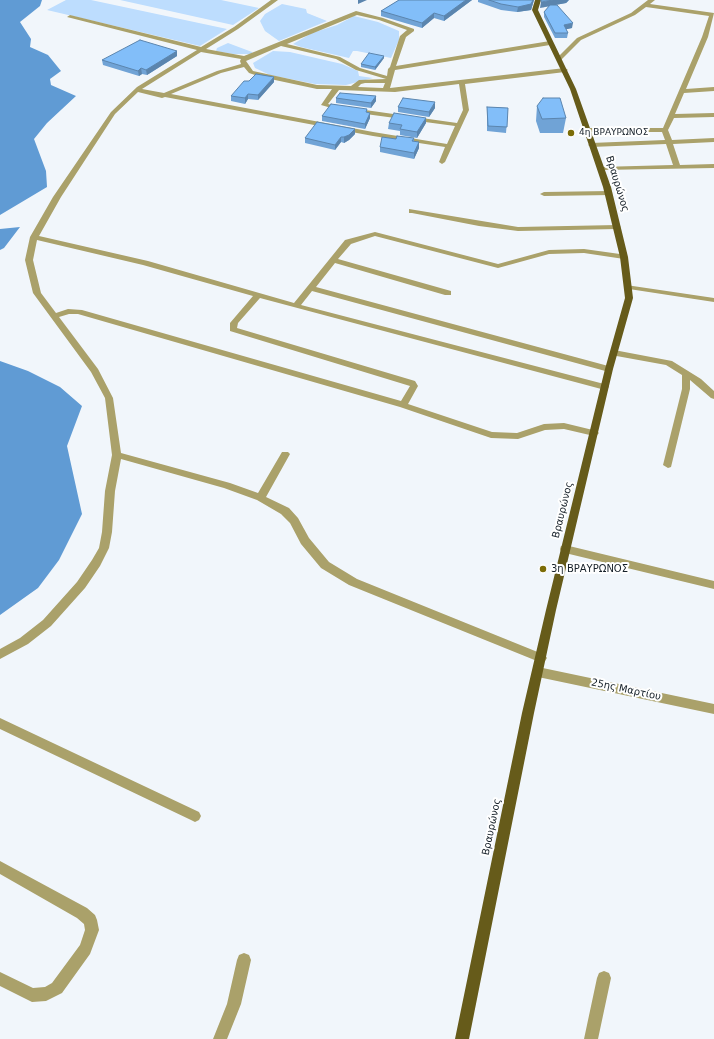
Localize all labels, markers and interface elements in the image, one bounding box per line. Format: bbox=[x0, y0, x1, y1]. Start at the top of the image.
marker: 4η ΒΡΑΥΡΩΝΟΣ bbox=[566, 128, 576, 138]
place label: 4η ΒΡΑΥΡΩΝΟΣ bbox=[579, 128, 648, 138]
street label: Βραυρώνος bbox=[603, 155, 631, 213]
street label: Βραυρώνος bbox=[550, 480, 576, 540]
place label: 3η ΒΡΑΥΡΩΝΟΣ bbox=[551, 563, 628, 575]
marker: 3η ΒΡΑΥΡΩΝΟΣ bbox=[538, 564, 548, 574]
street label: 25ης Μαρτίου bbox=[590, 677, 662, 703]
street label: Βραυρώνος bbox=[480, 797, 504, 857]

